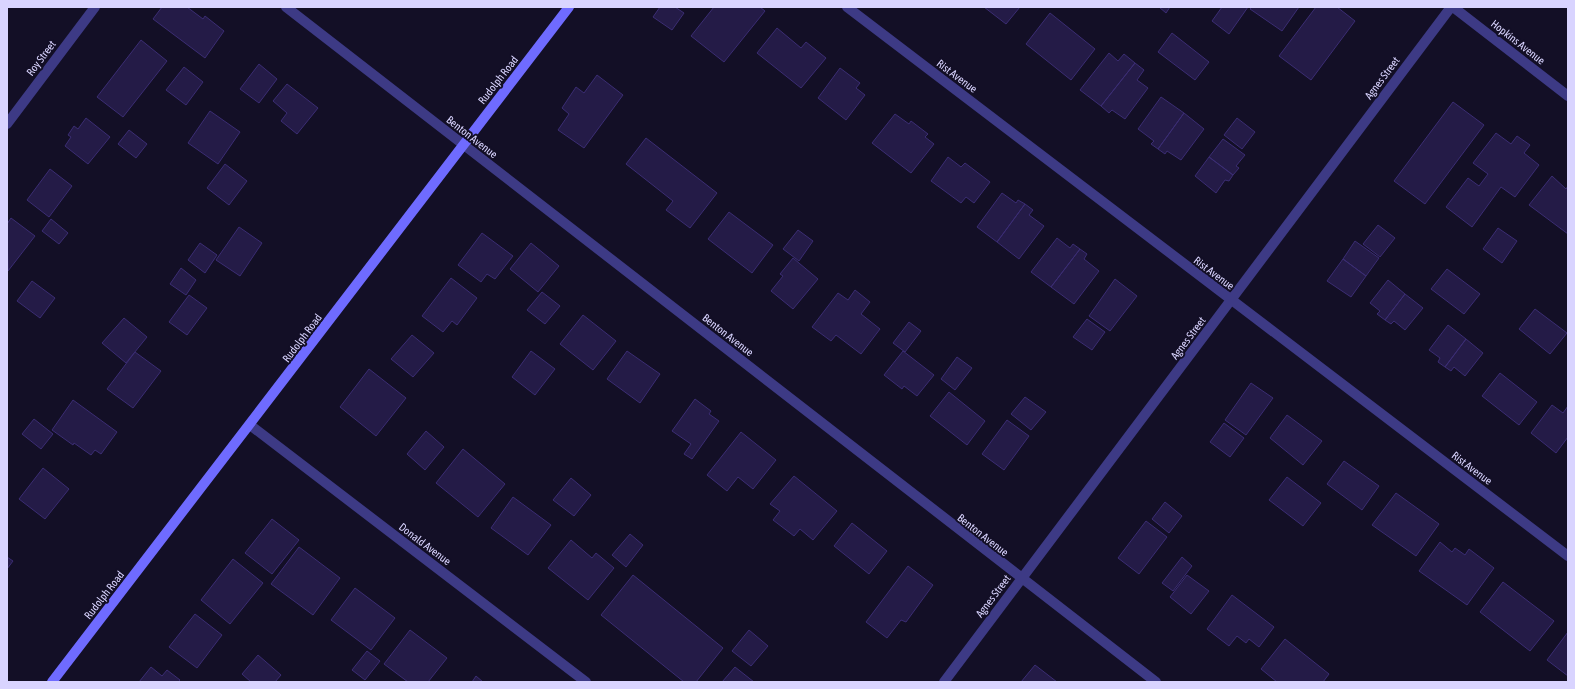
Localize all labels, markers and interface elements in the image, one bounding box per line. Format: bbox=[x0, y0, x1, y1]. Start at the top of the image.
street label: Hopkins Avenue bbox=[1489, 17, 1547, 67]
street label: Roy Street bbox=[24, 38, 58, 78]
street label: Rudolph Road bbox=[476, 54, 520, 106]
street label: Agnes Street bbox=[1362, 54, 1402, 102]
street label: Rist Avenue bbox=[935, 57, 979, 95]
street label: Benton Avenue bbox=[444, 113, 500, 161]
street label: Rist Avenue bbox=[1192, 254, 1236, 292]
street label: Benton Avenue bbox=[700, 311, 756, 359]
street label: Rudolph Road bbox=[280, 312, 324, 364]
street label: Agnes Street bbox=[1168, 314, 1208, 362]
street label: Rist Avenue bbox=[1450, 449, 1494, 487]
street label: Benton Avenue bbox=[955, 511, 1011, 559]
street label: Donald Avenue bbox=[397, 521, 453, 567]
street label: Rudolph Road bbox=[82, 569, 126, 621]
street label: Agnes Street bbox=[973, 572, 1013, 620]

